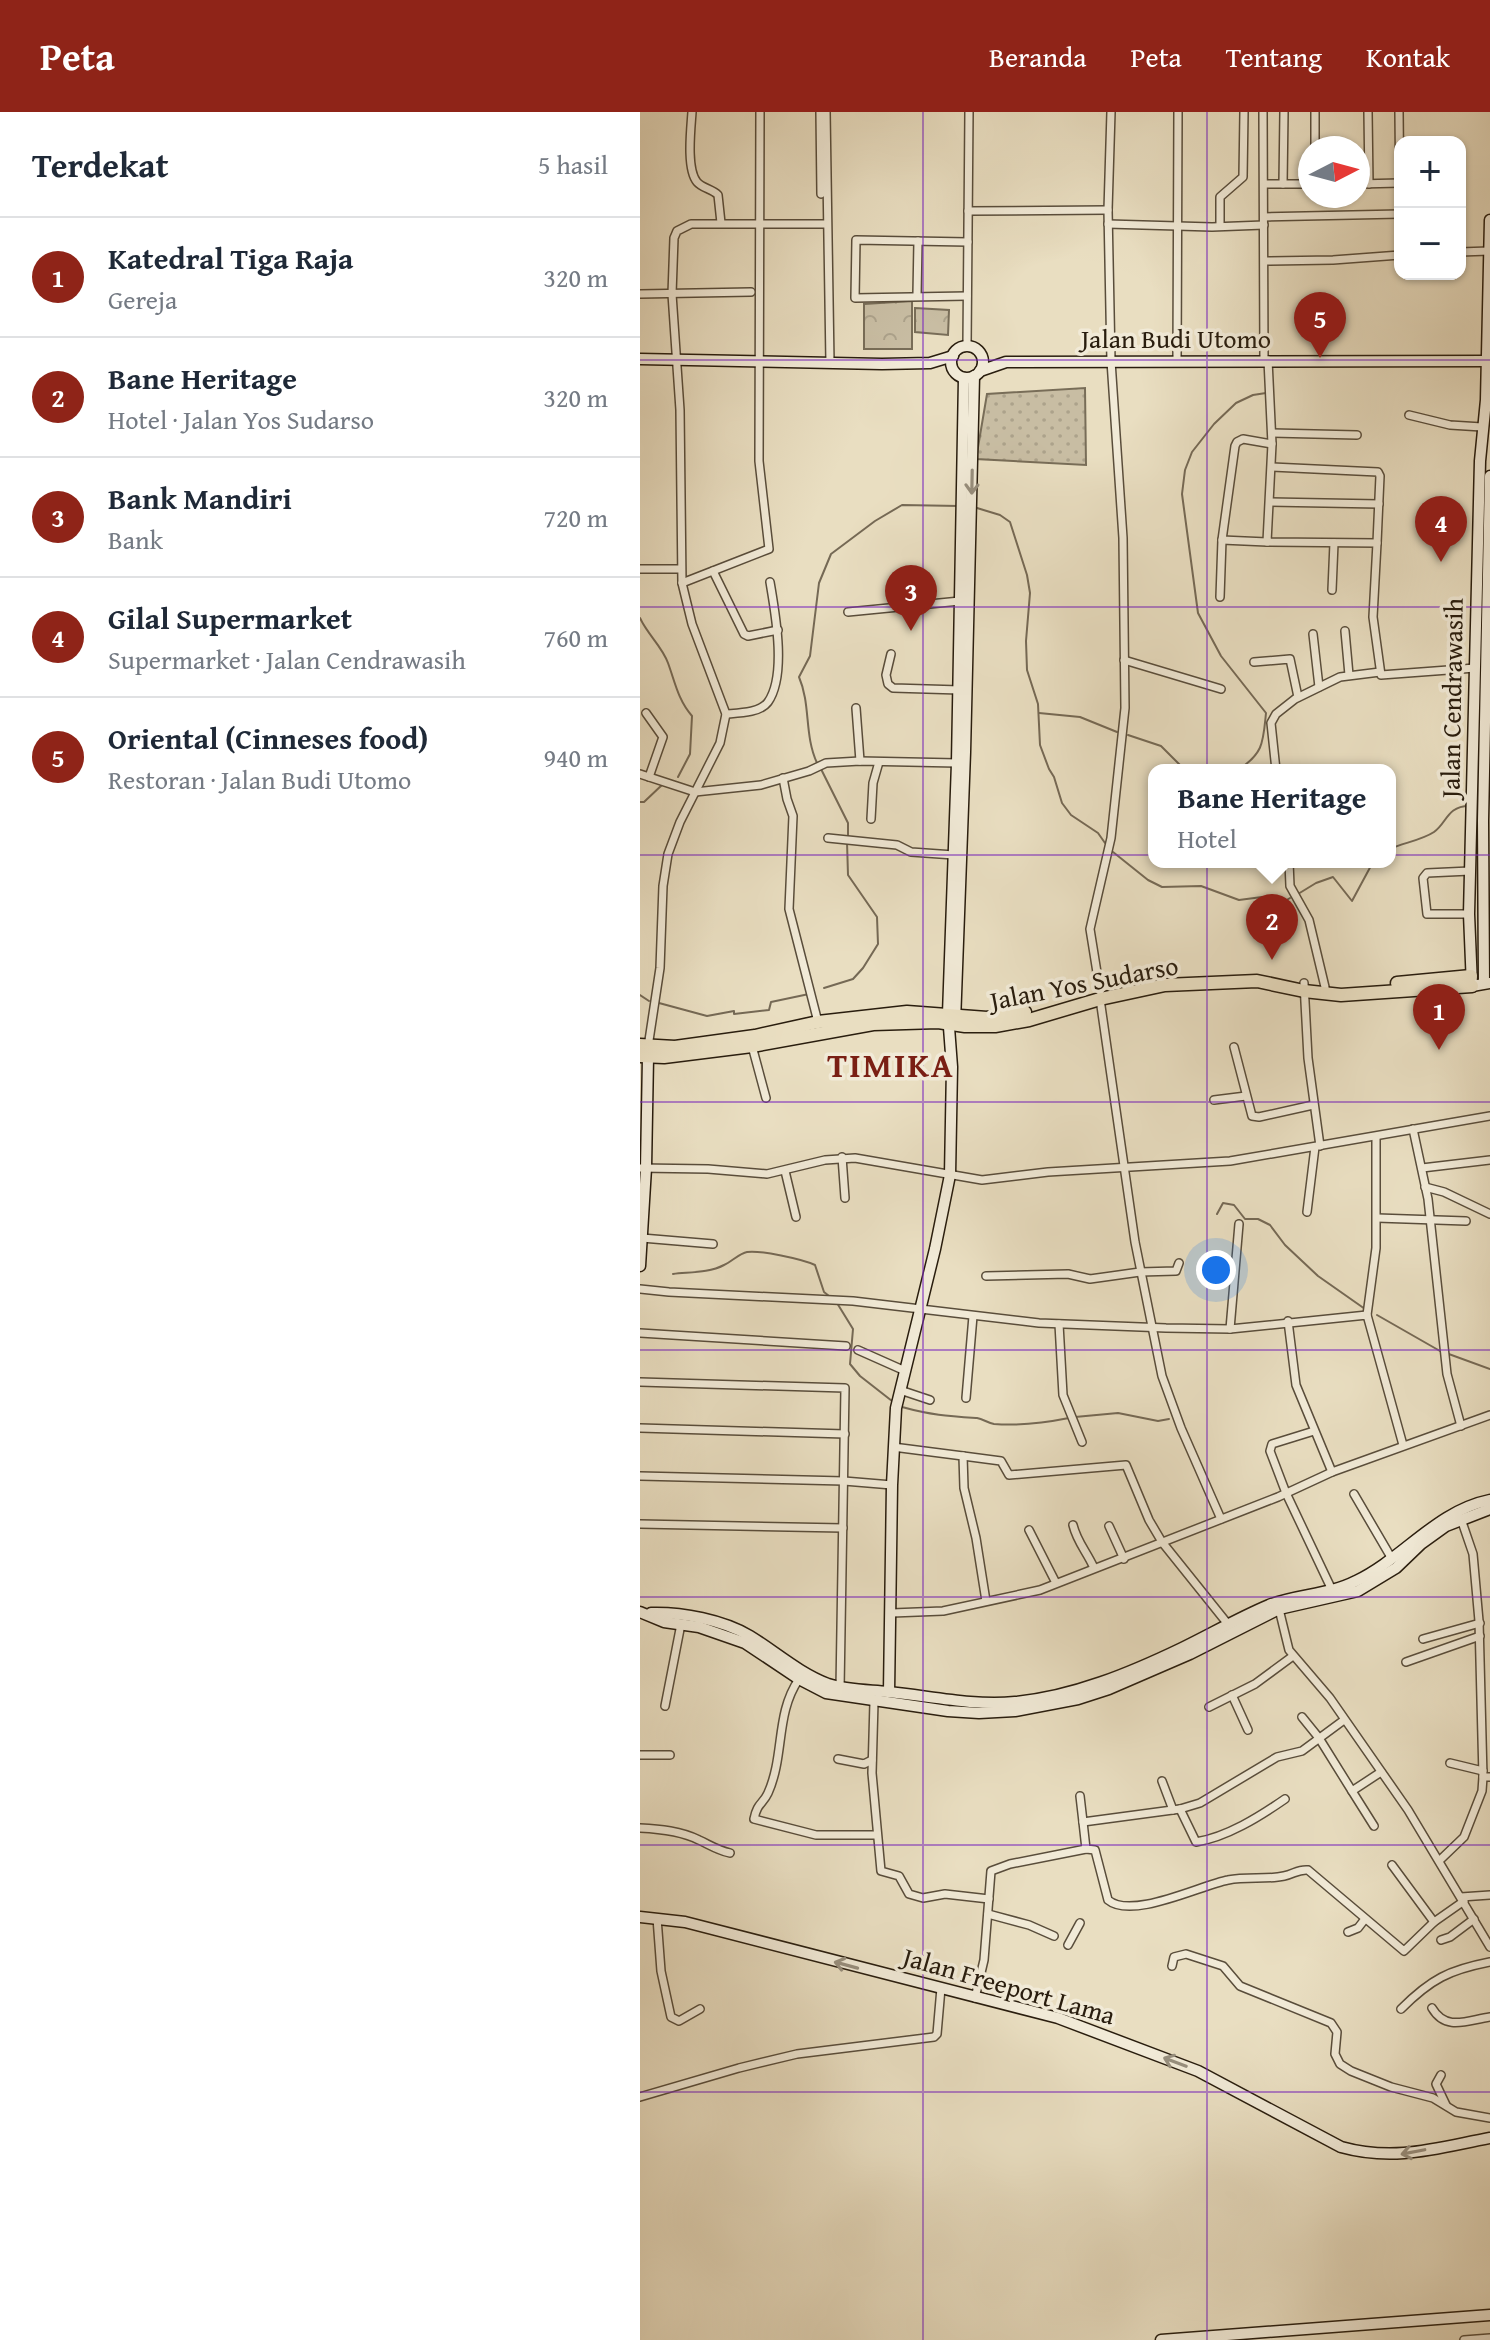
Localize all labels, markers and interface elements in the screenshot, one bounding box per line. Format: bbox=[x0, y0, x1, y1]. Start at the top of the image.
text: Peta bbox=[40, 28, 115, 84]
text: Beranda bbox=[989, 36, 1087, 77]
text: Peta bbox=[1131, 36, 1182, 77]
text: Tentang bbox=[1226, 36, 1322, 77]
text: Kontak bbox=[1366, 36, 1450, 77]
north arrow bbox=[1298, 136, 1370, 208]
map controls bbox=[1394, 136, 1466, 280]
button: + bbox=[1394, 136, 1466, 208]
text: Terdekat bbox=[32, 140, 169, 189]
text: 5 hasil bbox=[538, 145, 608, 184]
button: − bbox=[1394, 208, 1466, 280]
text: Katedral Tiga Raja bbox=[108, 236, 354, 280]
text: 1 bbox=[51, 258, 65, 297]
text: 320 m bbox=[543, 258, 608, 297]
text: Gereja bbox=[108, 280, 177, 319]
pin: 5 bbox=[1294, 292, 1346, 358]
street label: Jalan Budi Utomo bbox=[1078, 319, 1271, 358]
text: Bane Heritage bbox=[108, 356, 297, 400]
text: 2 bbox=[51, 378, 65, 417]
text: 320 m bbox=[543, 378, 608, 417]
text: Hotel · Jalan Yos Sudarso bbox=[108, 400, 374, 439]
one-way arrow bbox=[965, 468, 980, 495]
text: Bank Mandiri bbox=[108, 476, 292, 520]
pin: 4 bbox=[1415, 496, 1467, 562]
text: 3 bbox=[51, 498, 65, 537]
text: 720 m bbox=[543, 498, 608, 537]
text: Bank bbox=[108, 520, 163, 559]
pin: 3 bbox=[885, 565, 937, 631]
text: Gilal Supermarket bbox=[108, 596, 352, 640]
street label: Jalan Cendrawasih bbox=[1430, 597, 1473, 801]
text: 4 bbox=[51, 618, 65, 657]
text: 760 m bbox=[543, 618, 608, 657]
text: Supermarket · Jalan Cendrawasih bbox=[108, 640, 466, 679]
text: Oriental (Cinneses food) bbox=[108, 716, 428, 760]
text: 5 bbox=[51, 738, 65, 777]
text: 940 m bbox=[543, 738, 608, 777]
text: Restoran · Jalan Budi Utomo bbox=[108, 760, 411, 799]
popup bbox=[1148, 764, 1396, 868]
text: Bane Heritage bbox=[1178, 775, 1366, 819]
text: Hotel bbox=[1178, 819, 1237, 858]
pin: 2 bbox=[1246, 894, 1298, 960]
street label: Jalan Yos Sudarso bbox=[983, 945, 1181, 1020]
pin: 1 bbox=[1413, 984, 1465, 1050]
district label: TIMIKA bbox=[827, 1040, 955, 1089]
your location bbox=[1196, 1250, 1236, 1290]
street label: Jalan Freeport Lama bbox=[896, 1936, 1121, 2035]
one-way arrow bbox=[834, 1957, 860, 1972]
one-way arrow bbox=[1163, 2054, 1188, 2068]
one-way arrow bbox=[1401, 2146, 1427, 2161]

